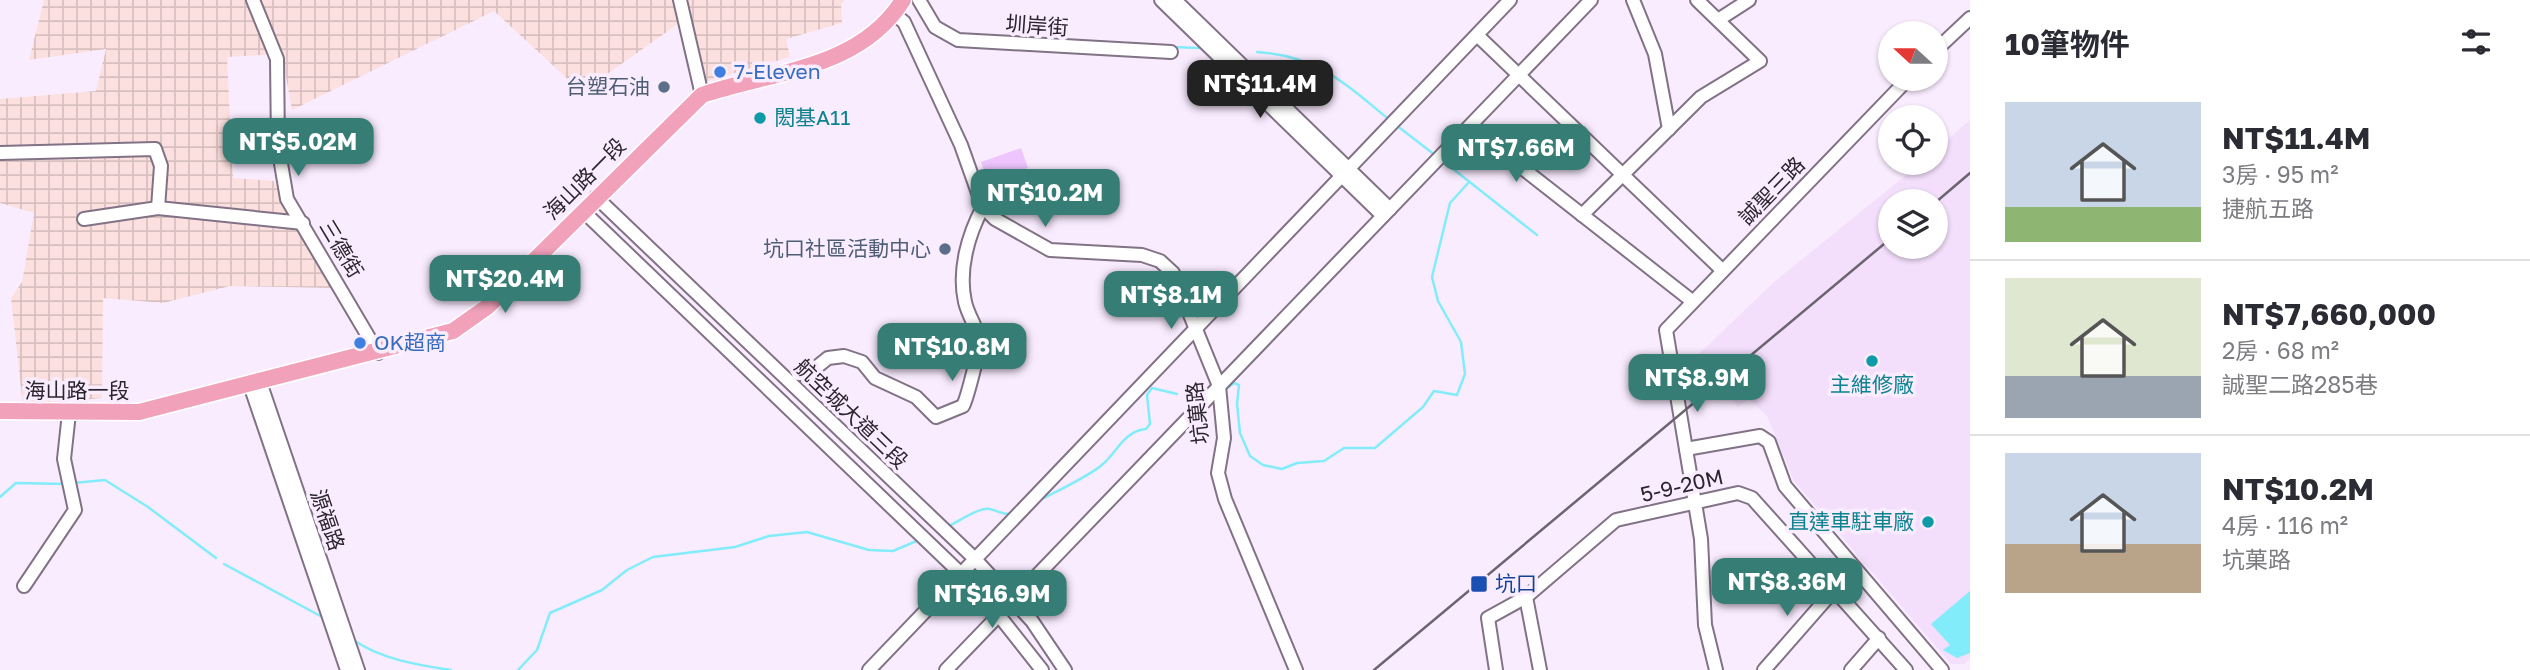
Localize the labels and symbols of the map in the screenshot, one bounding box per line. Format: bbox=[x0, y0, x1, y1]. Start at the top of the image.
street label: 圳岸街 bbox=[1005, 10, 1069, 40]
north arrow bbox=[1878, 21, 1948, 91]
place label: 7-Eleven bbox=[734, 58, 821, 84]
pin: NT$11.4M bbox=[1188, 60, 1332, 120]
marker: 7-Eleven bbox=[712, 64, 728, 80]
place label: 台塑石油 bbox=[566, 73, 650, 99]
marker: 台塑石油 bbox=[656, 79, 672, 95]
place label: 閎基A11 bbox=[774, 104, 850, 130]
marker: 閎基A11 bbox=[752, 110, 768, 126]
pin: NT$5.02M bbox=[226, 118, 370, 178]
pin: NT$7.66M bbox=[1444, 124, 1588, 184]
street label: 海山路一段 bbox=[538, 132, 631, 225]
street label: 誠聖三路 bbox=[1733, 151, 1810, 230]
pin: NT$10.2M bbox=[973, 170, 1117, 229]
street label: 三德街 bbox=[314, 215, 369, 282]
place label: 坑口社區活動中心 bbox=[763, 235, 931, 261]
marker: 坑口社區活動中心 bbox=[937, 241, 953, 257]
pin: NT$20.4M bbox=[433, 256, 577, 315]
pin: NT$8.1M bbox=[1106, 272, 1236, 331]
pin: NT$10.8M bbox=[880, 324, 1024, 383]
place label: OK超商 bbox=[374, 329, 446, 355]
marker: OK超商 bbox=[352, 335, 368, 351]
street label: 航空城大道三段 bbox=[790, 353, 914, 474]
marker: 主維修廠 bbox=[1864, 353, 1880, 369]
pin: NT$8.9M bbox=[1632, 354, 1762, 414]
place label: 主維修廠 bbox=[1830, 371, 1914, 397]
street label: 海山路一段 bbox=[25, 377, 130, 403]
street label: 坑菓路 bbox=[1181, 380, 1213, 446]
street label: 5-9-20M bbox=[1638, 463, 1726, 507]
street label: 源福路 bbox=[305, 486, 350, 554]
place label: 直達車駐車廠 bbox=[1788, 508, 1914, 534]
marker: 直達車駐車廠 bbox=[1920, 514, 1936, 530]
pin: NT$8.36M bbox=[1715, 558, 1859, 618]
pin: NT$16.9M bbox=[920, 570, 1064, 630]
place label: 坑口 bbox=[1495, 570, 1537, 596]
marker: 坑口 bbox=[1469, 574, 1489, 594]

